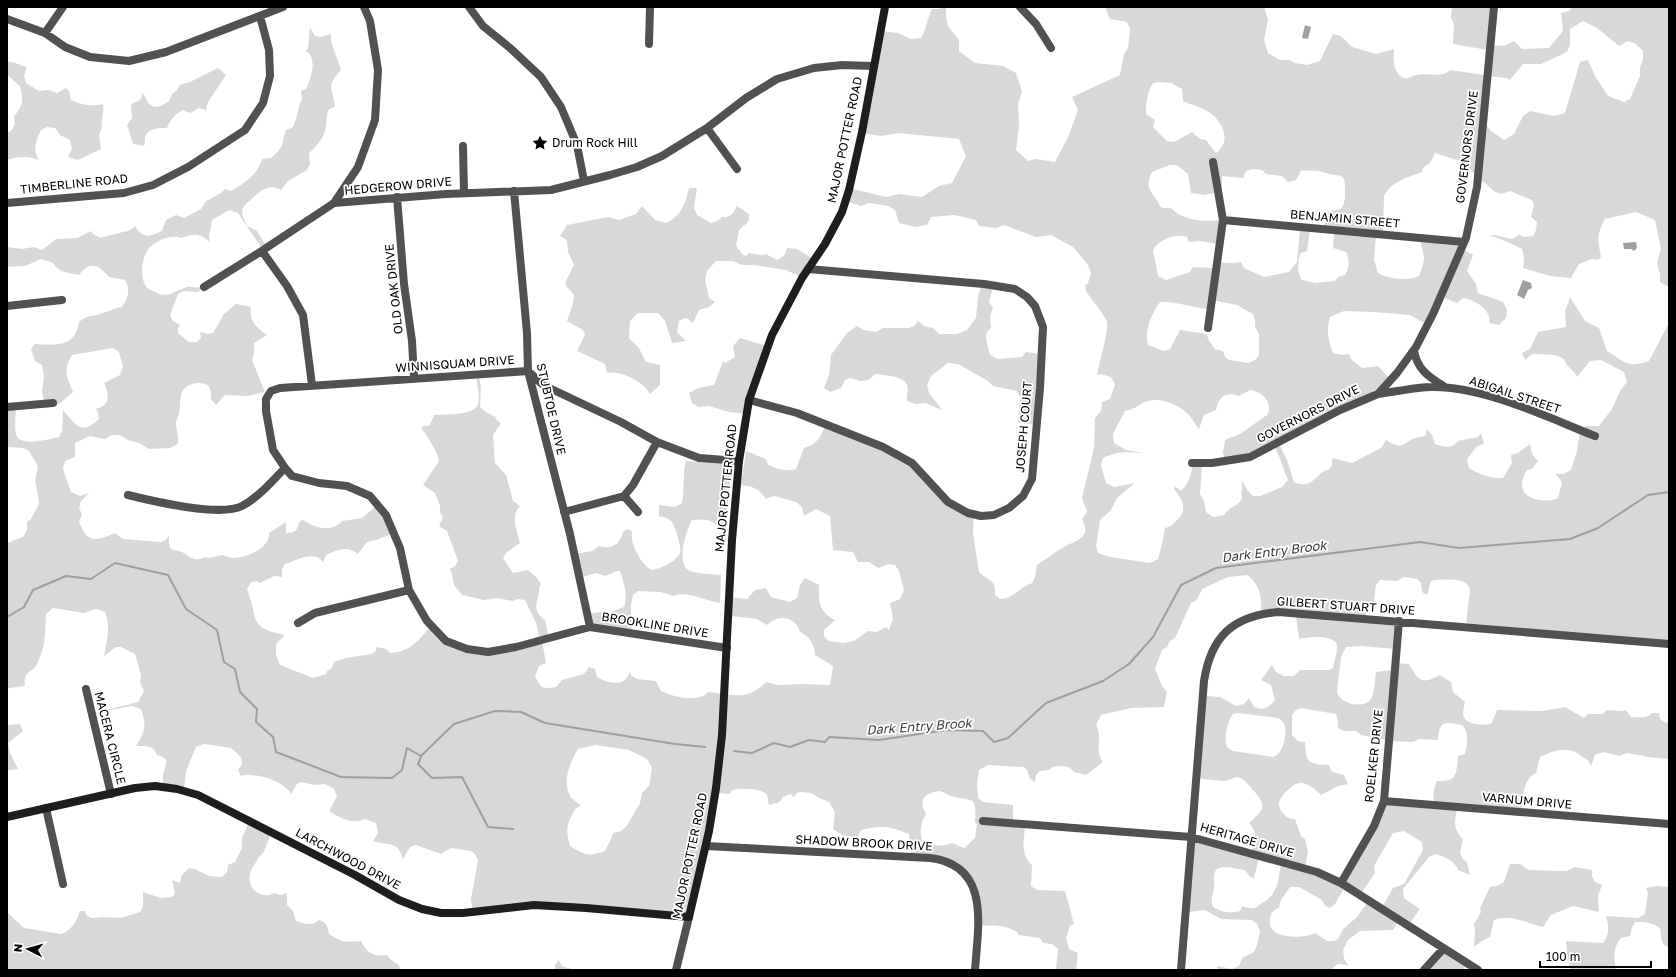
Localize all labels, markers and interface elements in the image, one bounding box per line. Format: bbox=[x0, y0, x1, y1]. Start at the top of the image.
street label: MAJOR POTTER ROAD bbox=[824, 75, 865, 204]
street label: GOVERNORS DRIVE bbox=[1452, 90, 1481, 204]
place icon: Drum Rock Hill bbox=[531, 134, 549, 152]
place label: Drum Rock Hill bbox=[552, 135, 638, 150]
street label: TIMBERLINE ROAD bbox=[19, 170, 129, 197]
street label: HEDGEROW DRIVE bbox=[344, 173, 452, 198]
street label: BENJAMIN STREET bbox=[1289, 206, 1401, 231]
street label: OLD OAK DRIVE bbox=[381, 243, 406, 335]
street label: WINNISQUAM DRIVE bbox=[395, 352, 515, 375]
street label: STUBTOE DRIVE bbox=[534, 362, 569, 456]
street label: ABIGAIL STREET bbox=[1468, 373, 1563, 417]
street label: JOSEPH COURT bbox=[1012, 380, 1035, 473]
street label: GOVERNORS DRIVE bbox=[1254, 381, 1362, 446]
street label: MAJOR POTTER ROAD bbox=[711, 423, 740, 553]
water label: Dark Entry Brook bbox=[1221, 536, 1329, 565]
street label: GILBERT STUART DRIVE bbox=[1276, 593, 1416, 618]
street label: BROOKLINE DRIVE bbox=[601, 609, 710, 640]
street label: MACERA CIRCLE bbox=[92, 690, 129, 786]
street label: ROELKER DRIVE bbox=[1361, 709, 1386, 803]
water label: Dark Entry Brook bbox=[866, 714, 974, 738]
street label: VARNUM DRIVE bbox=[1482, 789, 1573, 812]
street label: MAJOR POTTER ROAD bbox=[669, 791, 710, 920]
street label: HERITAGE DRIVE bbox=[1198, 819, 1296, 860]
street label: LARCHWOOD DRIVE bbox=[293, 824, 403, 893]
street label: SHADOW BROOK DRIVE bbox=[795, 831, 933, 854]
north arrow bbox=[8, 929, 48, 969]
text: N bbox=[11, 943, 24, 953]
scale bar bbox=[1540, 943, 1651, 969]
text: 100 m bbox=[1546, 949, 1580, 964]

